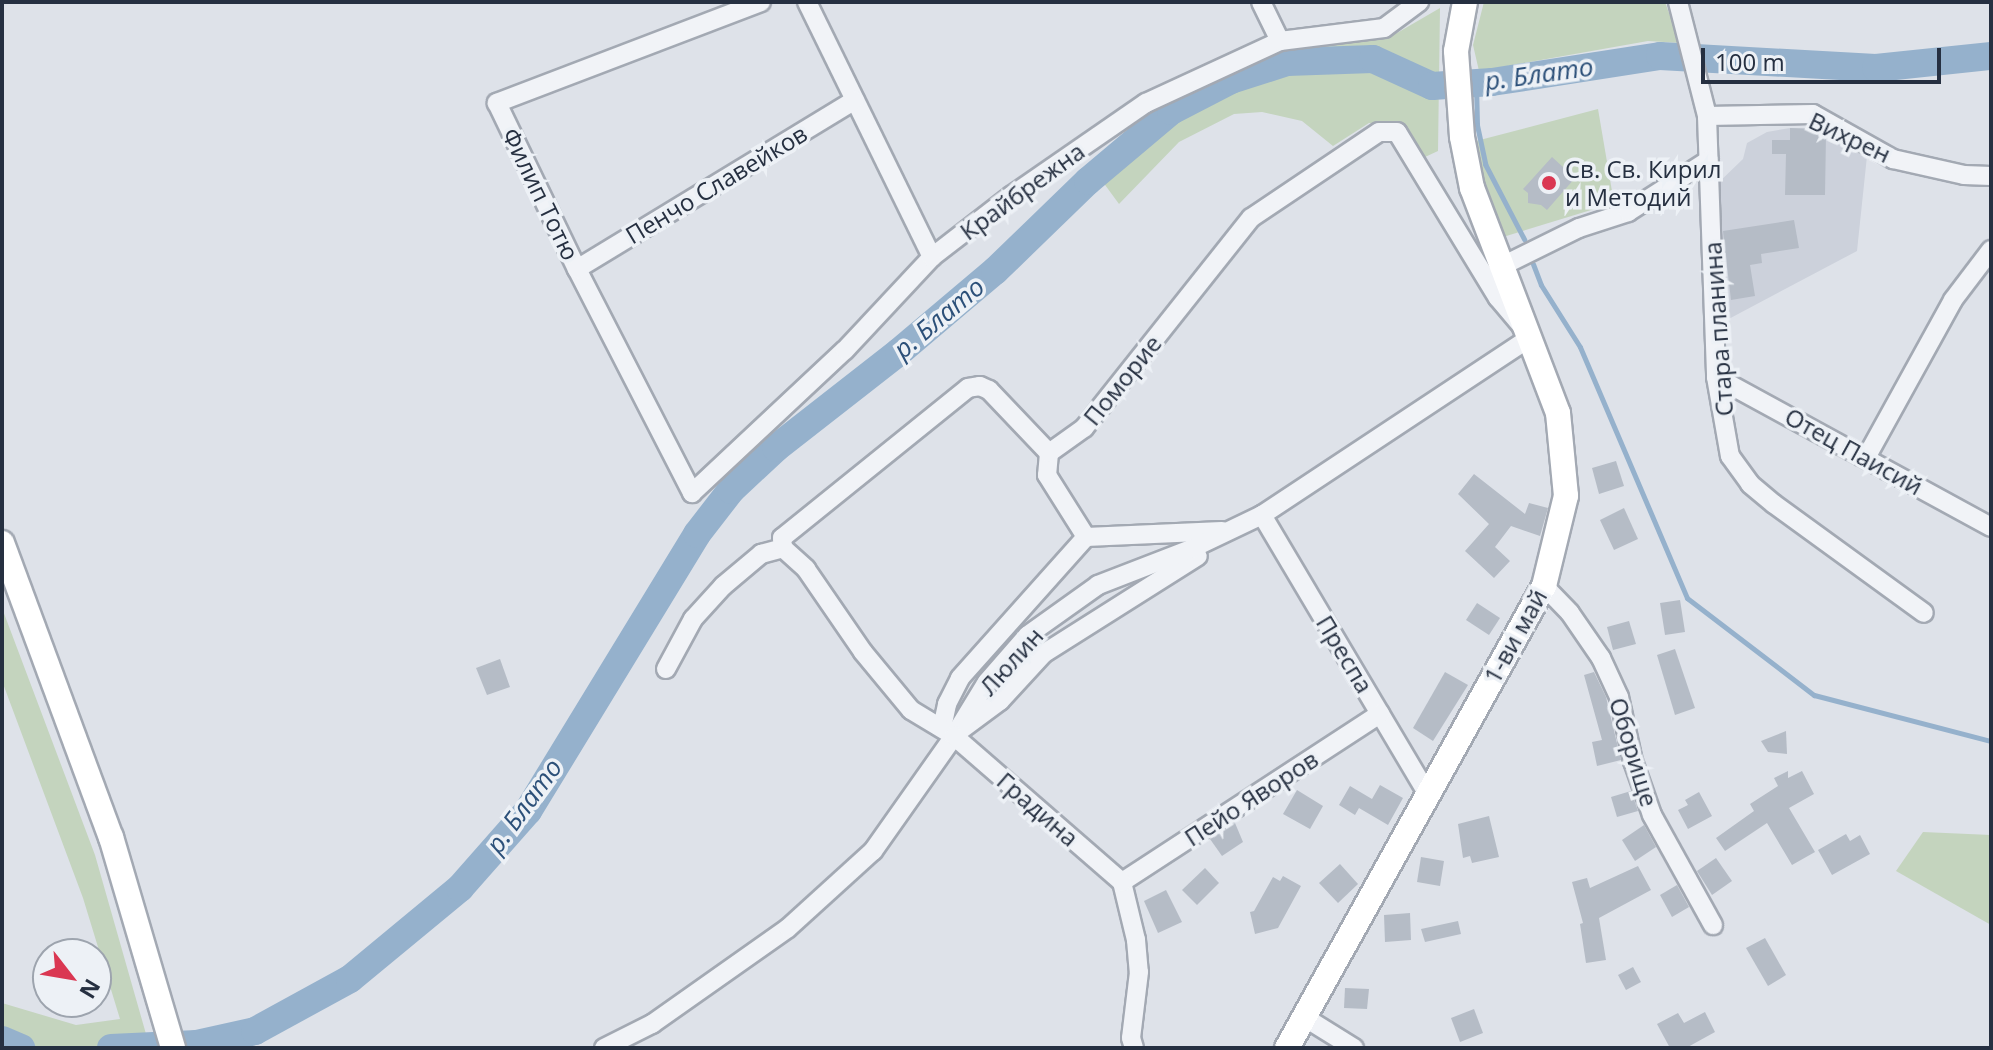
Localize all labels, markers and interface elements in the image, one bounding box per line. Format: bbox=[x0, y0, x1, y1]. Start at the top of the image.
scale bar bbox=[1705, 32, 1945, 82]
text: 100 m bbox=[1715, 45, 1785, 78]
water label: р. Блато bbox=[1483, 51, 1595, 97]
street label: Вихрен bbox=[1805, 106, 1895, 168]
street label: Пенчо Славейков bbox=[620, 118, 812, 250]
street label: Филип Тотю bbox=[497, 123, 585, 265]
street label: Крайбрежна bbox=[954, 136, 1090, 246]
place label: Св. Св. Кирил и Методий bbox=[1565, 155, 1721, 211]
marker: Св. Св. Кирил и Методий bbox=[1540, 174, 1558, 192]
street label: Стара планина bbox=[1698, 241, 1738, 417]
water label: р. Блато bbox=[887, 271, 991, 365]
street label: Поморие bbox=[1077, 329, 1167, 431]
street label: Отец Паисий bbox=[1780, 401, 1928, 501]
street label: 1-ви май bbox=[1477, 584, 1553, 688]
street label: Преспа bbox=[1311, 610, 1379, 698]
street label: Люлин bbox=[973, 621, 1049, 701]
street label: Оборище bbox=[1604, 694, 1664, 810]
street label: Пейо Яворов bbox=[1179, 744, 1323, 852]
water label: р. Блато bbox=[479, 753, 569, 859]
street label: Градина bbox=[992, 766, 1084, 852]
north arrow bbox=[32, 938, 112, 1018]
text: N bbox=[73, 974, 108, 1005]

